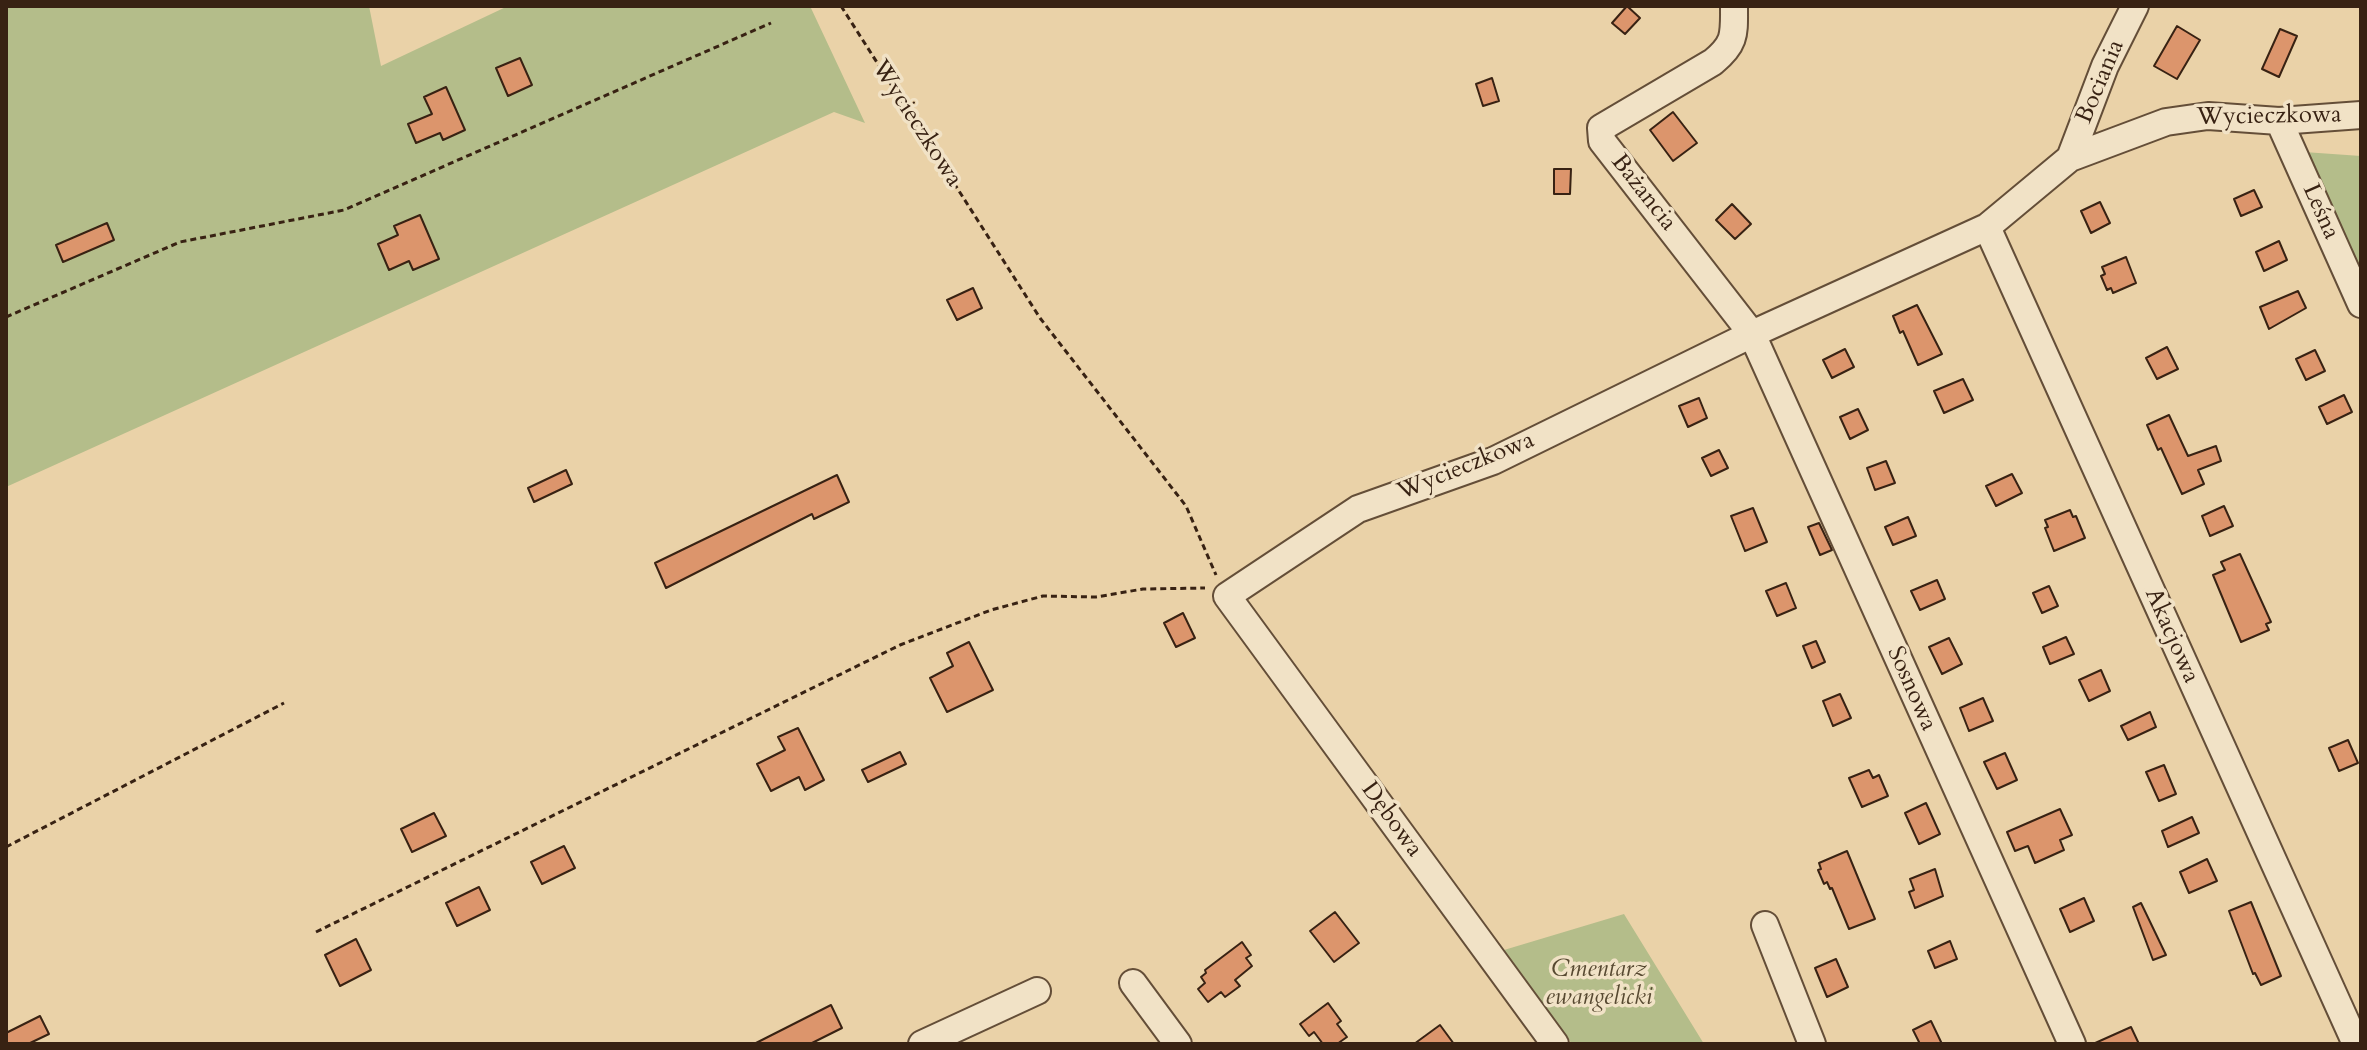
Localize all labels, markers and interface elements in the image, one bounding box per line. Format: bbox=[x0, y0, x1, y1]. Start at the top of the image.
street label: Bociania bbox=[2071, 36, 2131, 128]
street label: Wycieczkowa bbox=[864, 55, 968, 193]
street label: Wycieczkowa bbox=[2196, 101, 2342, 133]
street label: Bażancia bbox=[1604, 149, 1682, 237]
street label: Leśna bbox=[2295, 180, 2345, 244]
street label: Wycieczkowa bbox=[1393, 427, 1539, 507]
street label: Akacjowa bbox=[2137, 584, 2205, 688]
street label: Sosnowa bbox=[1880, 642, 1942, 736]
street label: Dębowa bbox=[1354, 777, 1428, 863]
park label: Cmentarz ewangelicki bbox=[1546, 956, 1652, 1012]

